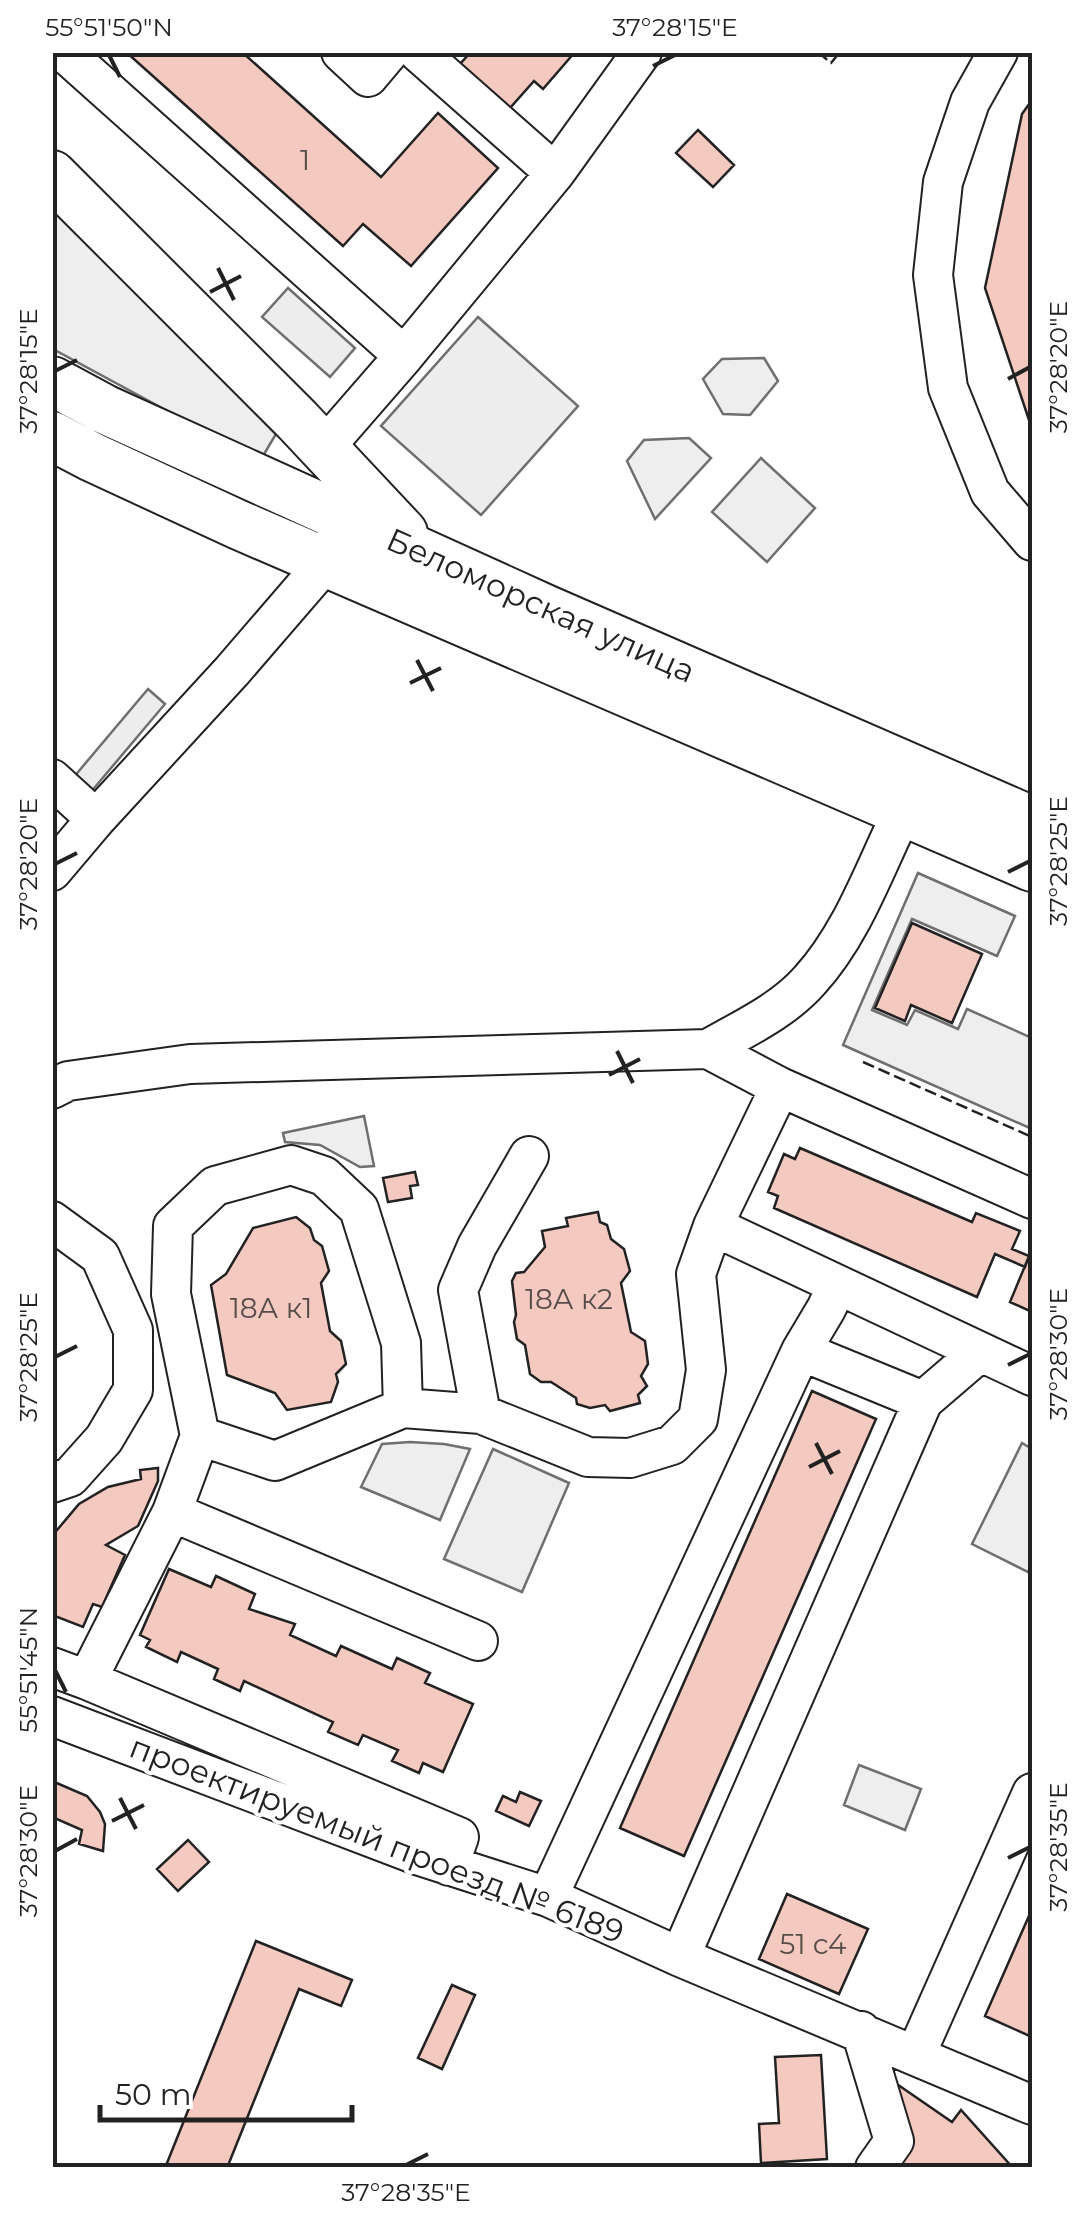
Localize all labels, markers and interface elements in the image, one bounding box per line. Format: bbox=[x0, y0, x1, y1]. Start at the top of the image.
text: 55°51'50"N bbox=[45, 12, 173, 42]
text: 37°28'15"E bbox=[612, 12, 738, 42]
house number: 1 bbox=[300, 143, 310, 177]
text: 37°28'20"E bbox=[1043, 301, 1073, 433]
text: 37°28'15"E bbox=[13, 308, 43, 434]
street label: Беломорская улица bbox=[381, 519, 701, 691]
text: 37°28'25"E bbox=[1043, 796, 1073, 926]
text: 37°28'20"E bbox=[13, 798, 43, 930]
house number: 18А к2 bbox=[525, 1282, 613, 1316]
text: 37°28'30"E bbox=[1043, 1288, 1073, 1420]
house number: 18А к1 bbox=[230, 1291, 312, 1325]
text: 37°28'25"E bbox=[13, 1292, 43, 1422]
text: 55°51'45"N bbox=[13, 1607, 43, 1733]
street label: проектируемый проезд № 6189 bbox=[124, 1727, 630, 1951]
text: 37°28'35"E bbox=[1043, 1782, 1073, 1912]
text: 37°28'30"E bbox=[13, 1785, 43, 1917]
house number: 51 с4 bbox=[780, 1927, 847, 1961]
scale bar bbox=[100, 2060, 352, 2122]
text: 50 m bbox=[115, 2076, 192, 2113]
text: 37°28'35"E bbox=[341, 2177, 471, 2207]

